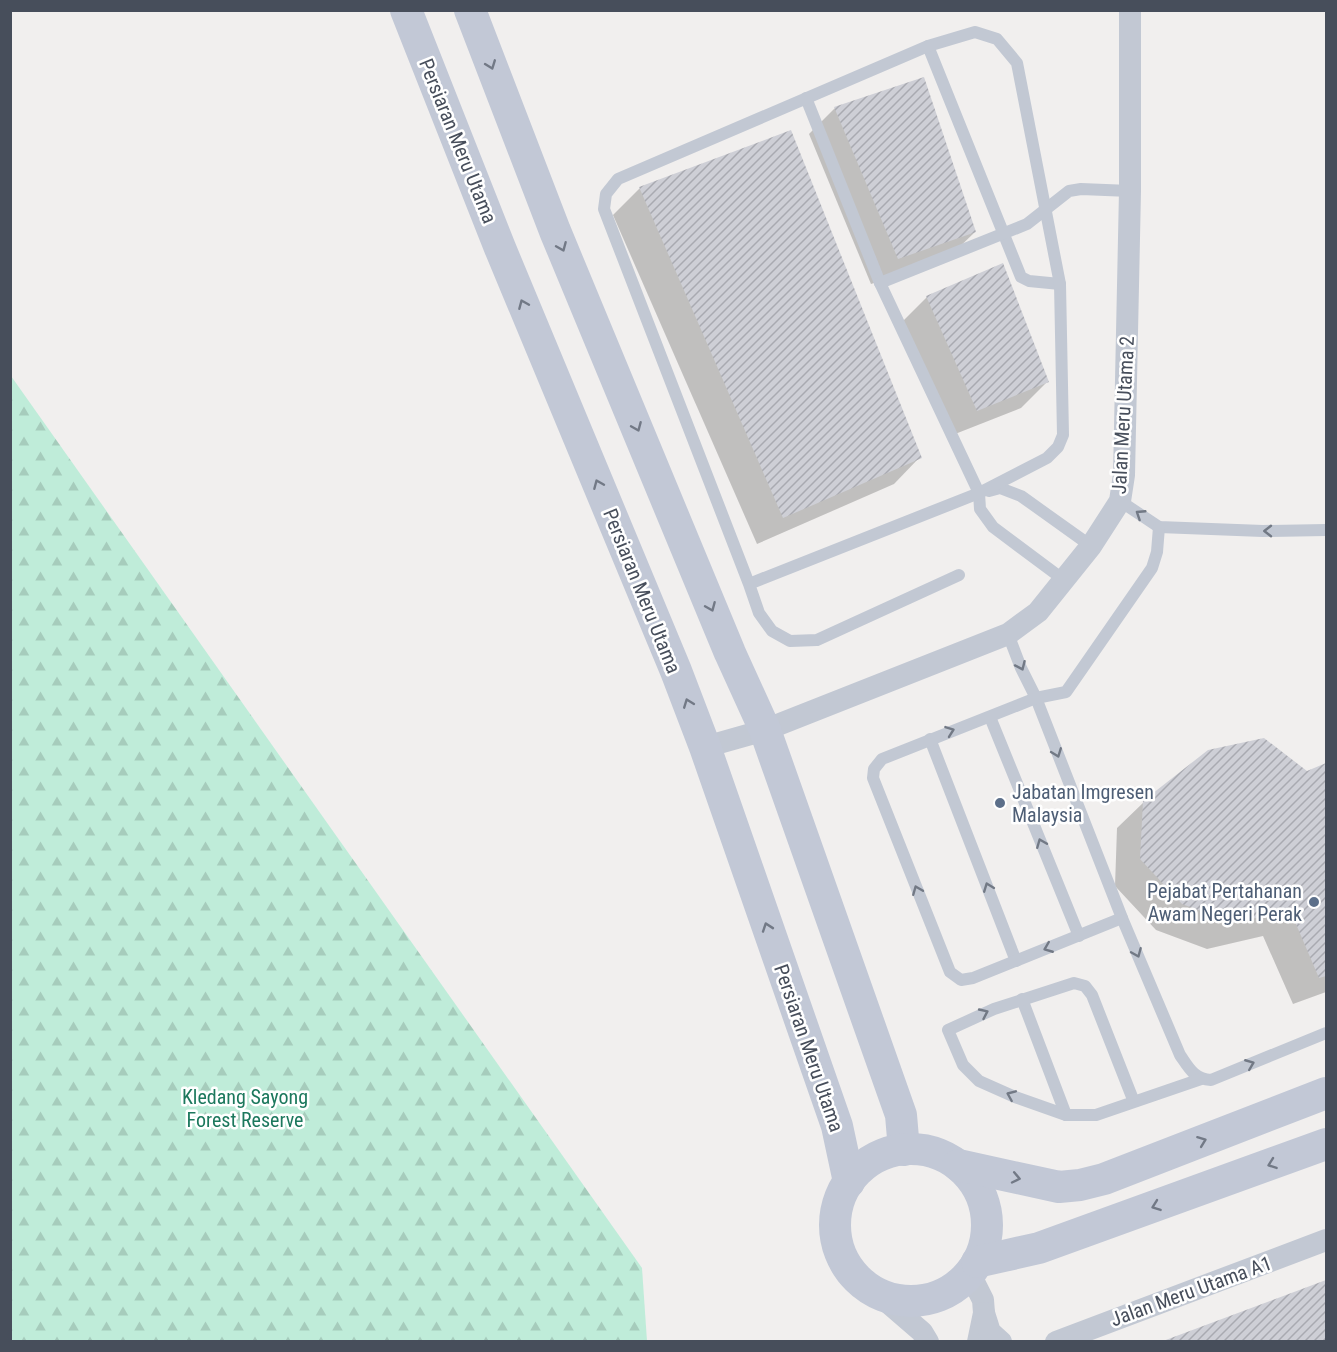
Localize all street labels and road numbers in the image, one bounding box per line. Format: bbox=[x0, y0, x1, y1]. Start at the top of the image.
street label: Persiaran Meru Utama bbox=[414, 55, 502, 227]
street label: Jalan Meru Utama 2 bbox=[1107, 335, 1139, 495]
street label: Persiaran Meru Utama bbox=[598, 505, 686, 677]
street label: Persiaran Meru Utama bbox=[769, 961, 849, 1135]
street label: Jalan Meru Utama A1 bbox=[1107, 1251, 1275, 1331]

